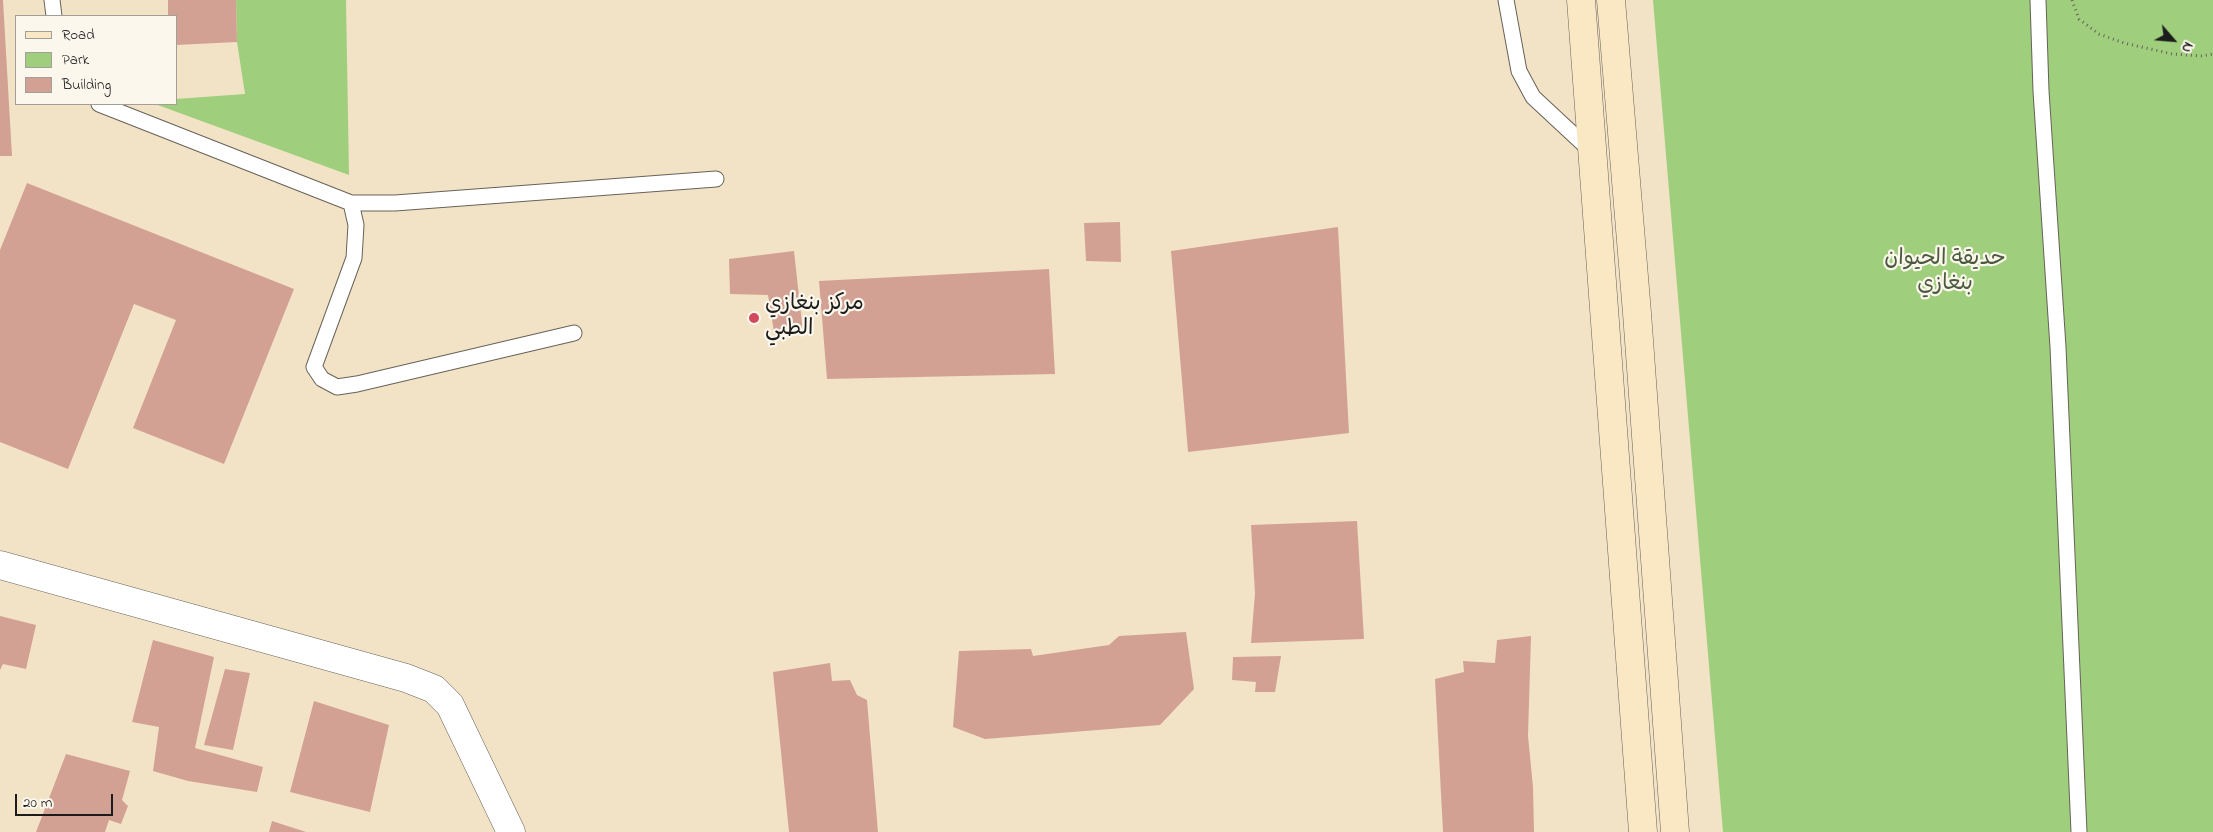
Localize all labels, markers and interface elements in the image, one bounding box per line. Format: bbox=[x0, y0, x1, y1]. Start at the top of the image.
legend bbox=[15, 15, 178, 105]
north arrow bbox=[2148, 15, 2198, 65]
text: Road bbox=[62, 24, 95, 46]
text: N bbox=[2175, 38, 2198, 56]
text: Park bbox=[62, 49, 89, 71]
text: Building bbox=[62, 74, 111, 96]
park label: حديقة الحيوان بنغازي bbox=[1884, 247, 2006, 298]
place label: مركز بنغازي الطبي bbox=[765, 292, 864, 344]
marker: مركز بنغازي الطبي bbox=[747, 311, 761, 325]
scale bar bbox=[18, 784, 115, 816]
text: 20 m bbox=[23, 792, 52, 814]

